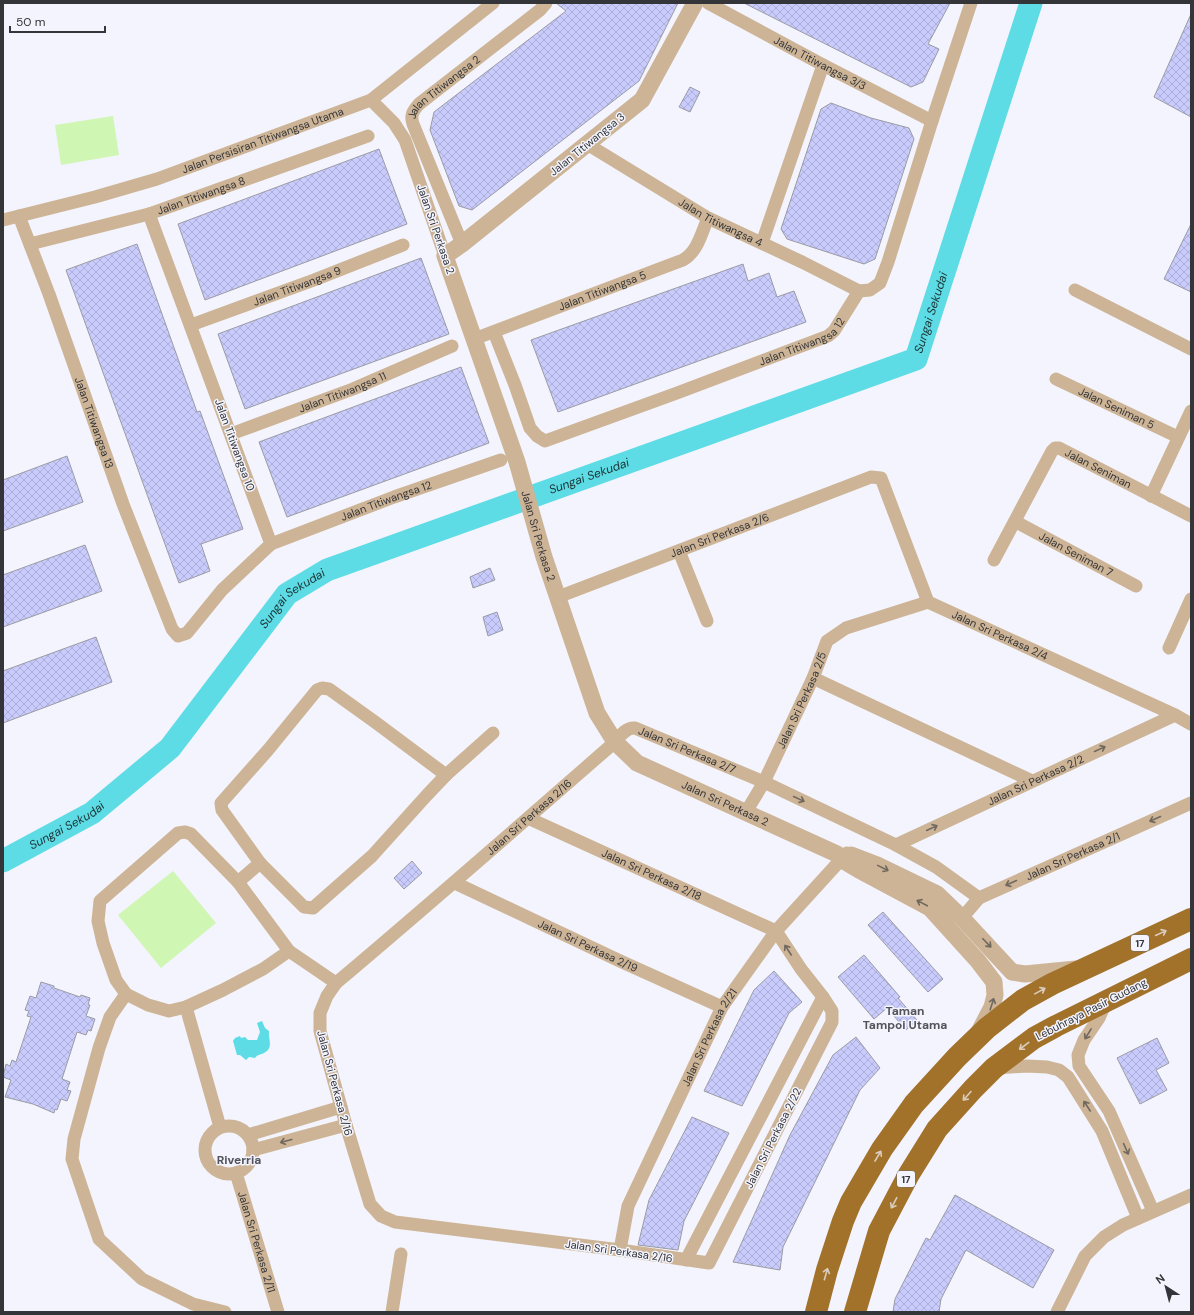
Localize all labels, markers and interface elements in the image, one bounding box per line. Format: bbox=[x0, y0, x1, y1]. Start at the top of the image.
scale bar bbox=[10, 8, 105, 34]
text: 50 m bbox=[16, 14, 45, 30]
street label: Jalan Titiwangsa 3/3 bbox=[771, 33, 869, 93]
street label: Jalan Titiwangsa 2 bbox=[405, 52, 483, 120]
street label: Jalan Persisiran Titiwangsa Utama bbox=[180, 104, 346, 176]
street label: Jalan Titiwangsa 3 bbox=[547, 109, 627, 179]
street label: Jalan Titiwangsa 8 bbox=[155, 173, 247, 218]
street label: Jalan Sri Perkasa 2 bbox=[414, 182, 458, 276]
street label: Jalan Titiwangsa 4 bbox=[676, 195, 765, 250]
street label: Jalan Titiwangsa 9 bbox=[251, 263, 343, 309]
street label: Jalan Titiwangsa 5 bbox=[556, 268, 648, 314]
water label: Sungai Sekudai bbox=[910, 269, 952, 355]
street label: Jalan Titiwangsa 12 bbox=[757, 315, 848, 368]
street label: Jalan Titiwangsa 11 bbox=[297, 368, 388, 415]
street label: Jalan Titiwangsa 13 bbox=[72, 375, 117, 470]
street label: Jalan Seniman 5 bbox=[1076, 384, 1157, 432]
street label: Jalan Titiwangsa 10 bbox=[212, 397, 258, 493]
street label: Jalan Seniman bbox=[1063, 445, 1134, 491]
water label: Sungai Sekudai bbox=[547, 454, 632, 498]
street label: Jalan Titiwangsa 12 bbox=[339, 478, 433, 524]
street label: Jalan Sri Perkasa 2 bbox=[518, 489, 559, 583]
street label: Jalan Sri Perkasa 2/6 bbox=[668, 510, 771, 560]
street label: Jalan Seniman 7 bbox=[1037, 529, 1115, 579]
water label: Sungai Sekudai bbox=[256, 564, 329, 632]
street label: Jalan Sri Perkasa 2/4 bbox=[950, 607, 1051, 663]
street label: Jalan Sri Perkasa 2/5 bbox=[774, 650, 829, 751]
street label: Jalan Sri Perkasa 2/7 bbox=[636, 723, 738, 776]
one-way arrow bbox=[1094, 745, 1106, 753]
street label: Jalan Sri Perkasa 2/2 bbox=[985, 752, 1086, 808]
street label: Jalan Sri Perkasa 2/16 bbox=[484, 776, 575, 858]
street label: Jalan Sri Perkasa 2 bbox=[680, 777, 771, 829]
one-way arrow bbox=[793, 796, 805, 803]
water label: Sungai Sekudai bbox=[26, 797, 109, 853]
one-way arrow bbox=[1150, 816, 1162, 823]
one-way arrow bbox=[925, 824, 937, 831]
street label: Jalan Sri Perkasa 2/1 bbox=[1024, 829, 1122, 883]
street label: Jalan Sri Perkasa 2/18 bbox=[600, 846, 704, 903]
one-way arrow bbox=[877, 865, 889, 872]
one-way arrow bbox=[1005, 880, 1017, 887]
one-way arrow bbox=[916, 899, 928, 907]
street label: Jalan Sri Perkasa 2/19 bbox=[536, 916, 640, 975]
one-way arrow bbox=[1155, 929, 1167, 936]
road number: 17 bbox=[1131, 935, 1149, 951]
one-way arrow bbox=[982, 938, 992, 948]
one-way arrow bbox=[784, 944, 792, 956]
street label: Lebuhraya Pasir Gudang bbox=[1033, 975, 1149, 1043]
street label: Jalan Sri Perkasa 2/21 bbox=[679, 986, 740, 1088]
one-way arrow bbox=[1034, 986, 1046, 994]
one-way arrow bbox=[989, 998, 996, 1011]
district label: Taman Tampoi Utama bbox=[863, 1003, 947, 1033]
one-way arrow bbox=[1084, 1028, 1092, 1039]
street label: Jalan Sri Perkasa 2/16 bbox=[314, 1029, 356, 1137]
one-way arrow bbox=[1018, 1042, 1029, 1050]
street label: Jalan Sri Perkasa 2/22 bbox=[742, 1085, 804, 1191]
one-way arrow bbox=[962, 1091, 971, 1101]
one-way arrow bbox=[1083, 1101, 1091, 1112]
one-way arrow bbox=[279, 1138, 292, 1146]
one-way arrow bbox=[1123, 1143, 1130, 1155]
one-way arrow bbox=[874, 1150, 882, 1162]
district label: Riverria bbox=[217, 1152, 261, 1168]
road number: 17 bbox=[897, 1171, 915, 1187]
street label: Jalan Sri Perkasa 2/11 bbox=[235, 1190, 279, 1294]
one-way arrow bbox=[889, 1197, 897, 1209]
street label: Jalan Sri Perkasa 2/16 bbox=[564, 1237, 674, 1265]
north arrow bbox=[1146, 1267, 1186, 1307]
one-way arrow bbox=[823, 1268, 830, 1281]
text: N bbox=[1153, 1271, 1167, 1287]

